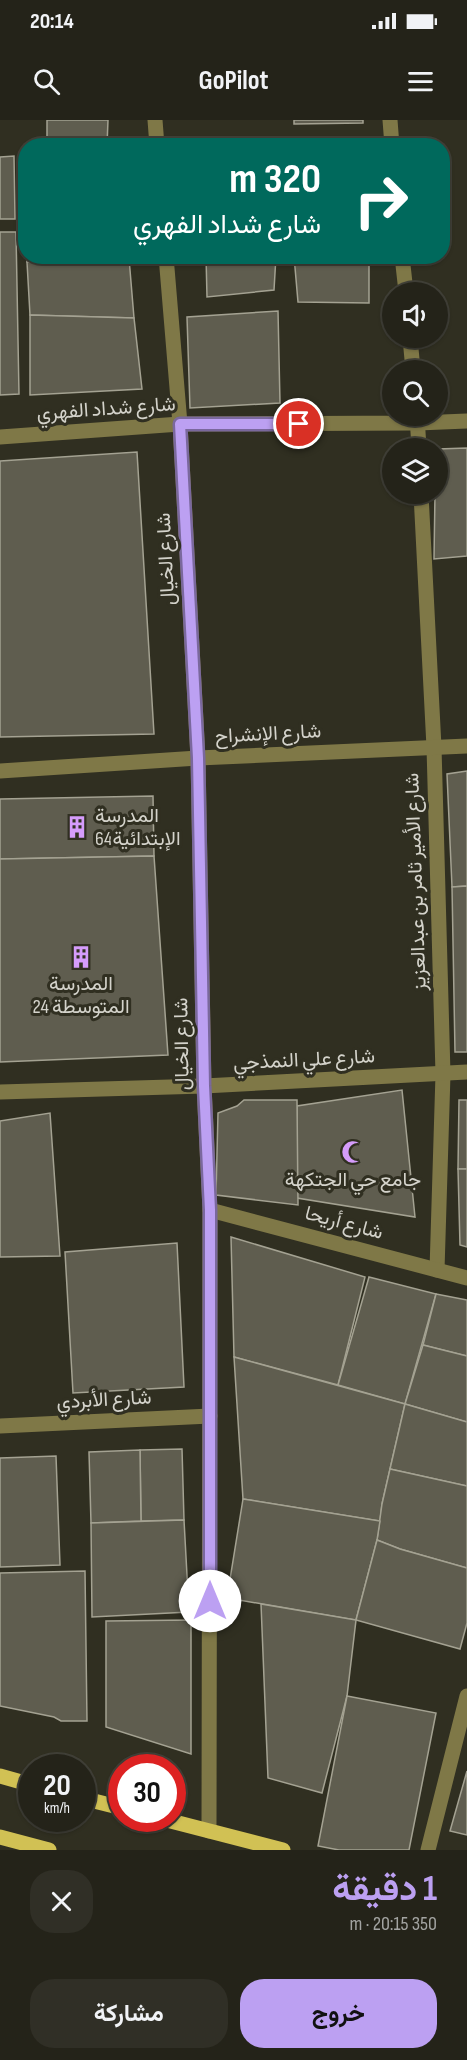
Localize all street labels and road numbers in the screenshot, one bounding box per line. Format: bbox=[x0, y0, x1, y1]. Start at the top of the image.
street label: شارع شداد الفهري bbox=[36, 392, 177, 430]
street label: شارع الخيال bbox=[152, 512, 181, 606]
street label: شارع الإنشراح bbox=[214, 719, 322, 750]
street label: شارع الأمير ثامر بن عبدالعزيز bbox=[400, 773, 433, 992]
street label: شارع الخيال bbox=[169, 997, 196, 1091]
street label: شارع علي النمذجي bbox=[232, 1044, 376, 1080]
street label: شارع أريحا bbox=[302, 1201, 386, 1246]
street label: شارع الأبردي bbox=[56, 1386, 152, 1418]

